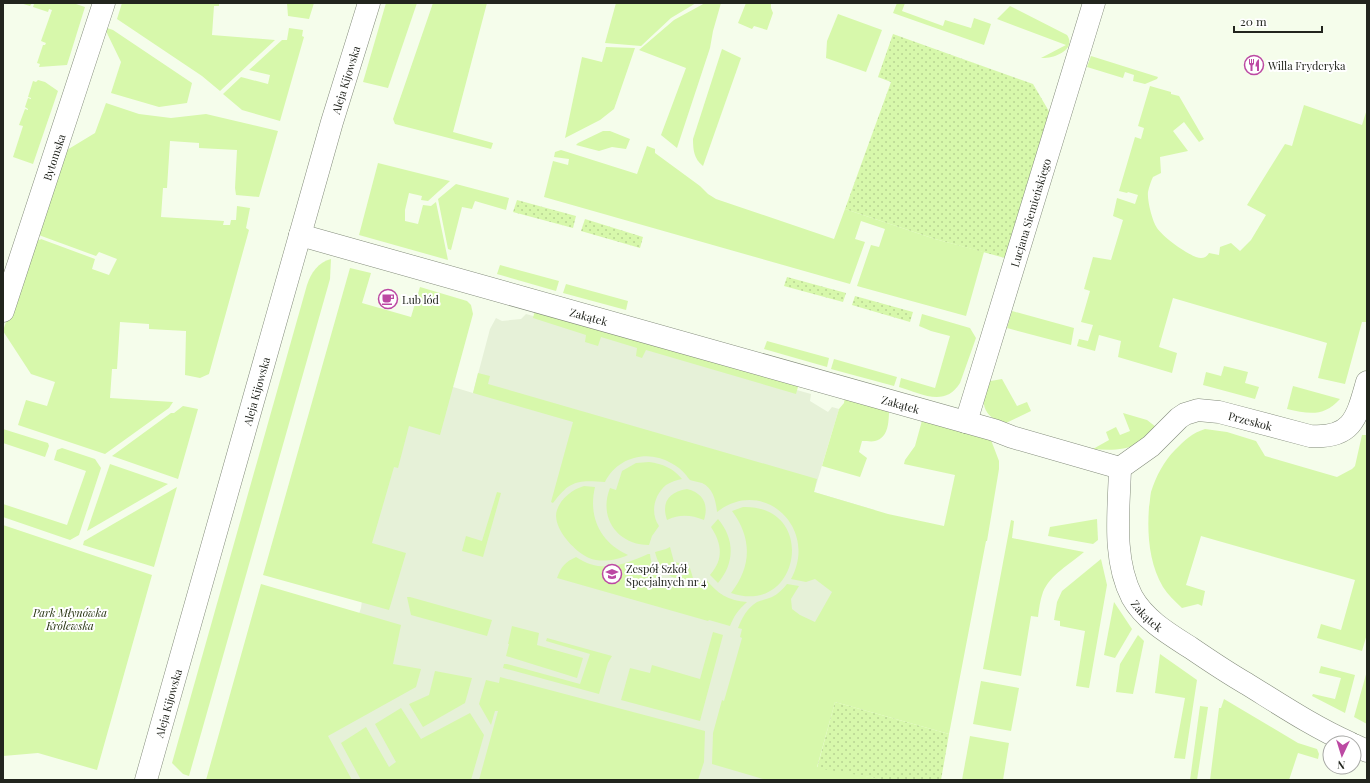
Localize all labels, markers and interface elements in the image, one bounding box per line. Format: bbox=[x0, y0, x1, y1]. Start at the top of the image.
scale bar bbox=[1234, 8, 1322, 34]
text: 20 m bbox=[1240, 13, 1267, 29]
street label: Aleja Kijowska bbox=[327, 43, 363, 117]
restaurant icon: Willa Fryderyka bbox=[1243, 54, 1265, 76]
place label: Willa Fryderyka bbox=[1267, 58, 1346, 73]
street label: Bytomska bbox=[39, 131, 68, 182]
street label: Lucjana Siemieńskiego bbox=[1006, 156, 1054, 269]
cafe icon: Lub lód bbox=[377, 288, 399, 310]
place label: Lub lód bbox=[402, 292, 440, 307]
street label: Zakątek bbox=[568, 304, 610, 329]
street label: Aleja Kijowska bbox=[239, 355, 273, 428]
street label: Zakątek bbox=[880, 391, 922, 416]
street label: Przeskok bbox=[1227, 407, 1274, 433]
place label: Zespół Szkół Specjalnych nr 4 bbox=[626, 561, 707, 589]
school or university icon: Zespół Szkół Specjalnych nr 4 bbox=[601, 563, 623, 585]
street label: Zakątek bbox=[1128, 597, 1166, 634]
park label: Park Młynówka Królewska bbox=[32, 605, 107, 633]
street label: Aleja Kijowska bbox=[151, 666, 185, 740]
north arrow bbox=[1322, 735, 1362, 775]
text: N bbox=[1337, 758, 1346, 773]

